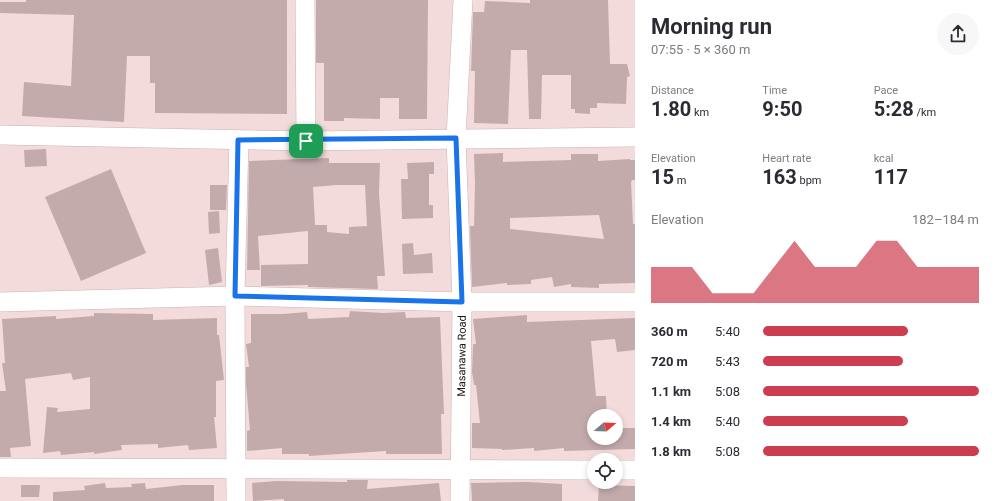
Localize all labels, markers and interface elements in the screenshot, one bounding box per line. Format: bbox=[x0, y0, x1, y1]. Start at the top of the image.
button: share bbox=[937, 13, 979, 55]
text: Morning run bbox=[651, 14, 772, 39]
text: 07:55 · 5 × 360 m bbox=[651, 42, 750, 57]
text: Distance bbox=[651, 84, 694, 97]
text: Time bbox=[762, 84, 787, 97]
text: Pace bbox=[874, 84, 898, 97]
text: 1.80 bbox=[651, 97, 691, 121]
text: 9:50 bbox=[762, 97, 802, 121]
text: 5:28 bbox=[874, 97, 914, 121]
text: km bbox=[691, 106, 709, 119]
text: /km bbox=[914, 106, 936, 119]
pin bbox=[289, 124, 323, 158]
icon: arrive bbox=[295, 130, 317, 152]
text: Elevation bbox=[651, 152, 696, 165]
text: Heart rate bbox=[762, 152, 811, 165]
text: kcal bbox=[874, 152, 894, 165]
text: 15 bbox=[651, 165, 674, 189]
text: 163 bbox=[762, 165, 797, 189]
text: 117 bbox=[874, 165, 908, 189]
text: m bbox=[674, 174, 686, 187]
text: bpm bbox=[797, 174, 822, 187]
text: Elevation bbox=[651, 212, 704, 227]
text: 182–184 m bbox=[912, 212, 979, 227]
street label: Masanawa Road bbox=[455, 315, 468, 397]
text: 360 m bbox=[651, 324, 688, 339]
text: 5:40 bbox=[715, 324, 740, 339]
text: 720 m bbox=[651, 354, 688, 369]
text: 5:43 bbox=[715, 354, 740, 369]
text: 1.1 km bbox=[651, 384, 691, 399]
text: 5:08 bbox=[715, 384, 740, 399]
north arrow bbox=[587, 409, 623, 445]
map controls bbox=[587, 409, 623, 489]
text: 1.4 km bbox=[651, 414, 691, 429]
text: 5:40 bbox=[715, 414, 740, 429]
text: 1.8 km bbox=[651, 444, 691, 459]
text: 5:08 bbox=[715, 444, 740, 459]
button: locate bbox=[587, 453, 623, 489]

